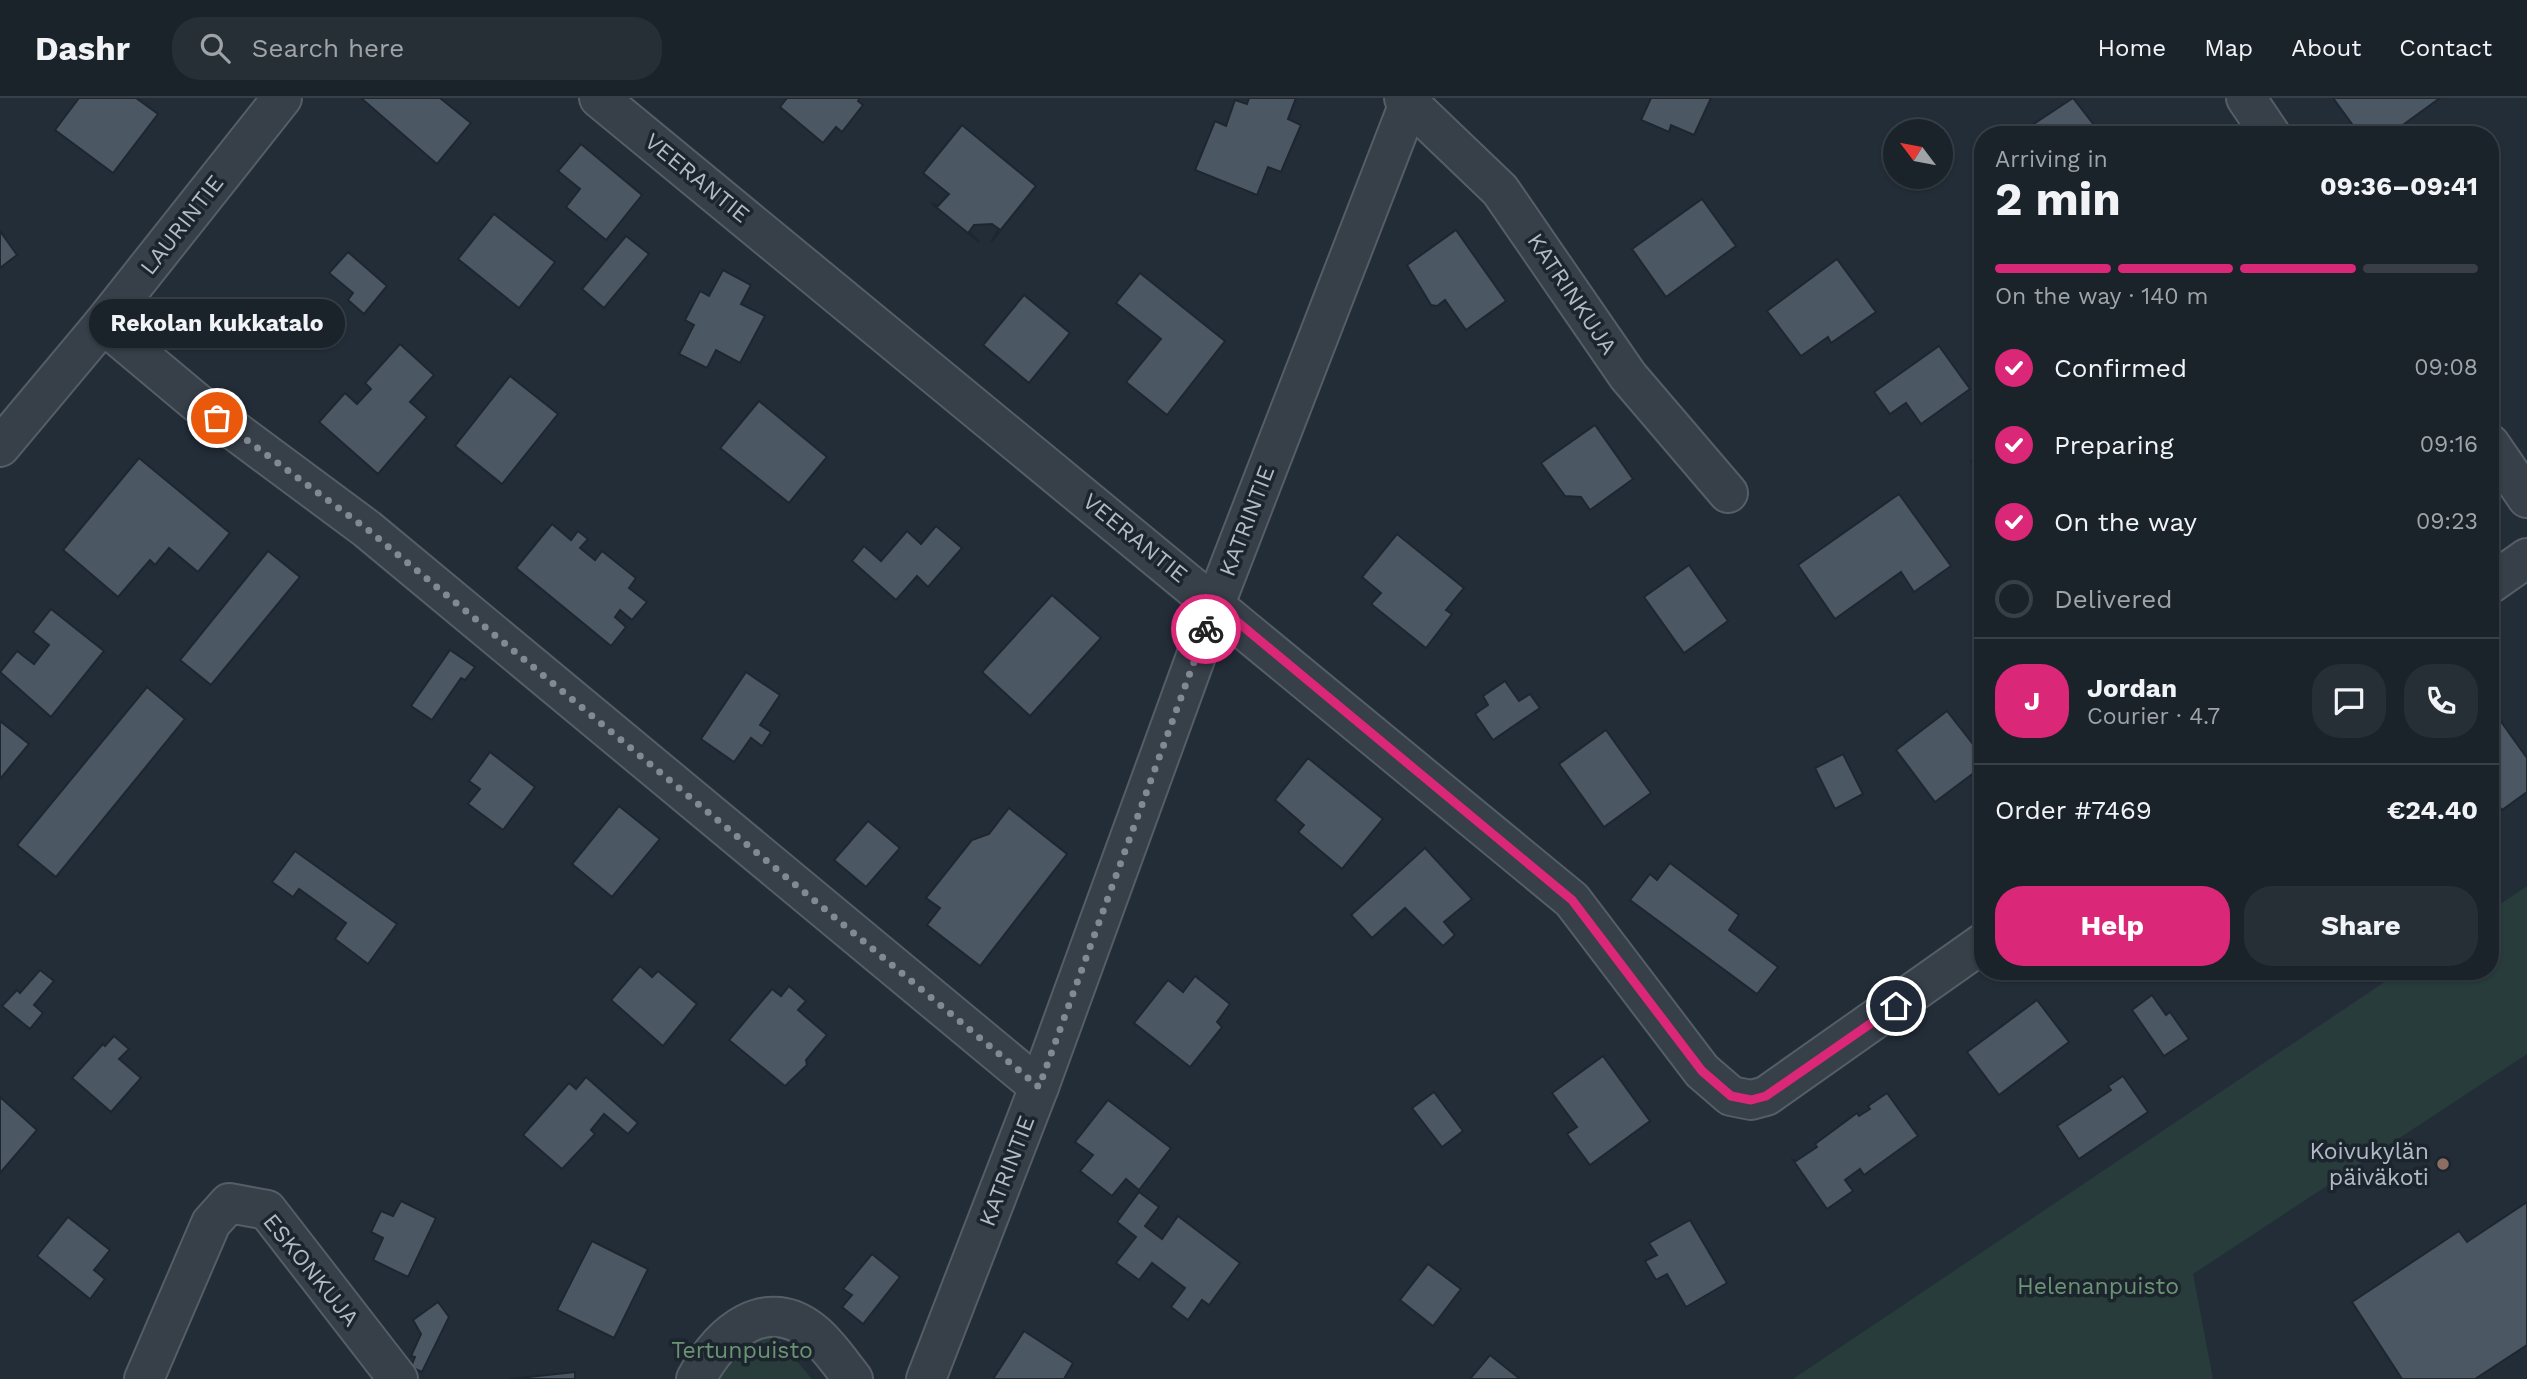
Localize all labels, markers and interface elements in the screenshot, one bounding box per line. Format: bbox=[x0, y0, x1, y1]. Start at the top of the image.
search box bbox=[172, 17, 662, 80]
text: Dashr bbox=[35, 29, 130, 68]
icon: search bbox=[196, 29, 234, 67]
text: Search here bbox=[252, 33, 404, 63]
text: Home bbox=[2098, 34, 2166, 62]
text: Map bbox=[2204, 34, 2253, 62]
text: About bbox=[2291, 34, 2361, 62]
text: Contact bbox=[2399, 34, 2492, 62]
north arrow bbox=[1883, 119, 1953, 189]
map controls bbox=[1883, 119, 1953, 189]
street label: VEERANTIE bbox=[639, 128, 755, 228]
text: Arriving in bbox=[1995, 146, 2108, 173]
street label: LAURINTIE bbox=[135, 170, 229, 280]
text: 09:36–09:41 bbox=[2320, 171, 2478, 201]
text: 2 min bbox=[1995, 172, 2121, 226]
street label: KATRINKUJA bbox=[1522, 228, 1622, 360]
text: On the way · 140 m bbox=[1995, 283, 2208, 310]
callout: Rekolan kukkatalo bbox=[89, 299, 345, 348]
text: Rekolan kukkatalo bbox=[111, 310, 323, 337]
icon: check bbox=[1995, 349, 2033, 387]
text: Confirmed bbox=[2054, 353, 2187, 383]
text: 09:08 bbox=[2414, 354, 2478, 381]
pin bbox=[187, 388, 247, 448]
icon: bag bbox=[198, 399, 236, 437]
icon: check bbox=[1995, 426, 2033, 464]
text: Preparing bbox=[2054, 430, 2174, 460]
text: 09:16 bbox=[2420, 431, 2478, 458]
street label: KATRINTIE bbox=[1214, 462, 1280, 580]
street label: VEERANTIE bbox=[1077, 488, 1193, 588]
icon: check bbox=[1995, 503, 2033, 541]
text: On the way bbox=[2054, 507, 2197, 537]
text: 09:23 bbox=[2416, 508, 2478, 535]
text: Delivered bbox=[2054, 584, 2173, 614]
courier bbox=[1171, 594, 1241, 664]
icon: bike bbox=[1187, 610, 1225, 648]
button: chat bbox=[2312, 664, 2386, 738]
button: phone bbox=[2404, 664, 2478, 738]
text: Jordan bbox=[2087, 673, 2177, 703]
text: J bbox=[2024, 686, 2040, 716]
text: Courier · 4.7 bbox=[2087, 703, 2220, 730]
text: Order #7469 bbox=[1995, 795, 2152, 825]
text: €24.40 bbox=[2387, 795, 2478, 825]
button: Help bbox=[1995, 886, 2230, 966]
button: Share bbox=[2244, 886, 2478, 966]
pin bbox=[1866, 976, 1926, 1036]
icon: home bbox=[1877, 987, 1915, 1025]
street label: KATRINTIE bbox=[974, 1112, 1040, 1230]
place label: Koivukylän päiväkoti bbox=[2310, 1138, 2429, 1191]
marker: Koivukylän päiväkoti bbox=[2435, 1156, 2451, 1172]
street label: ESKONKUJA bbox=[257, 1208, 365, 1332]
park label: Helenanpuisto bbox=[2017, 1273, 2179, 1300]
park label: Tertunpuisto bbox=[671, 1337, 813, 1364]

